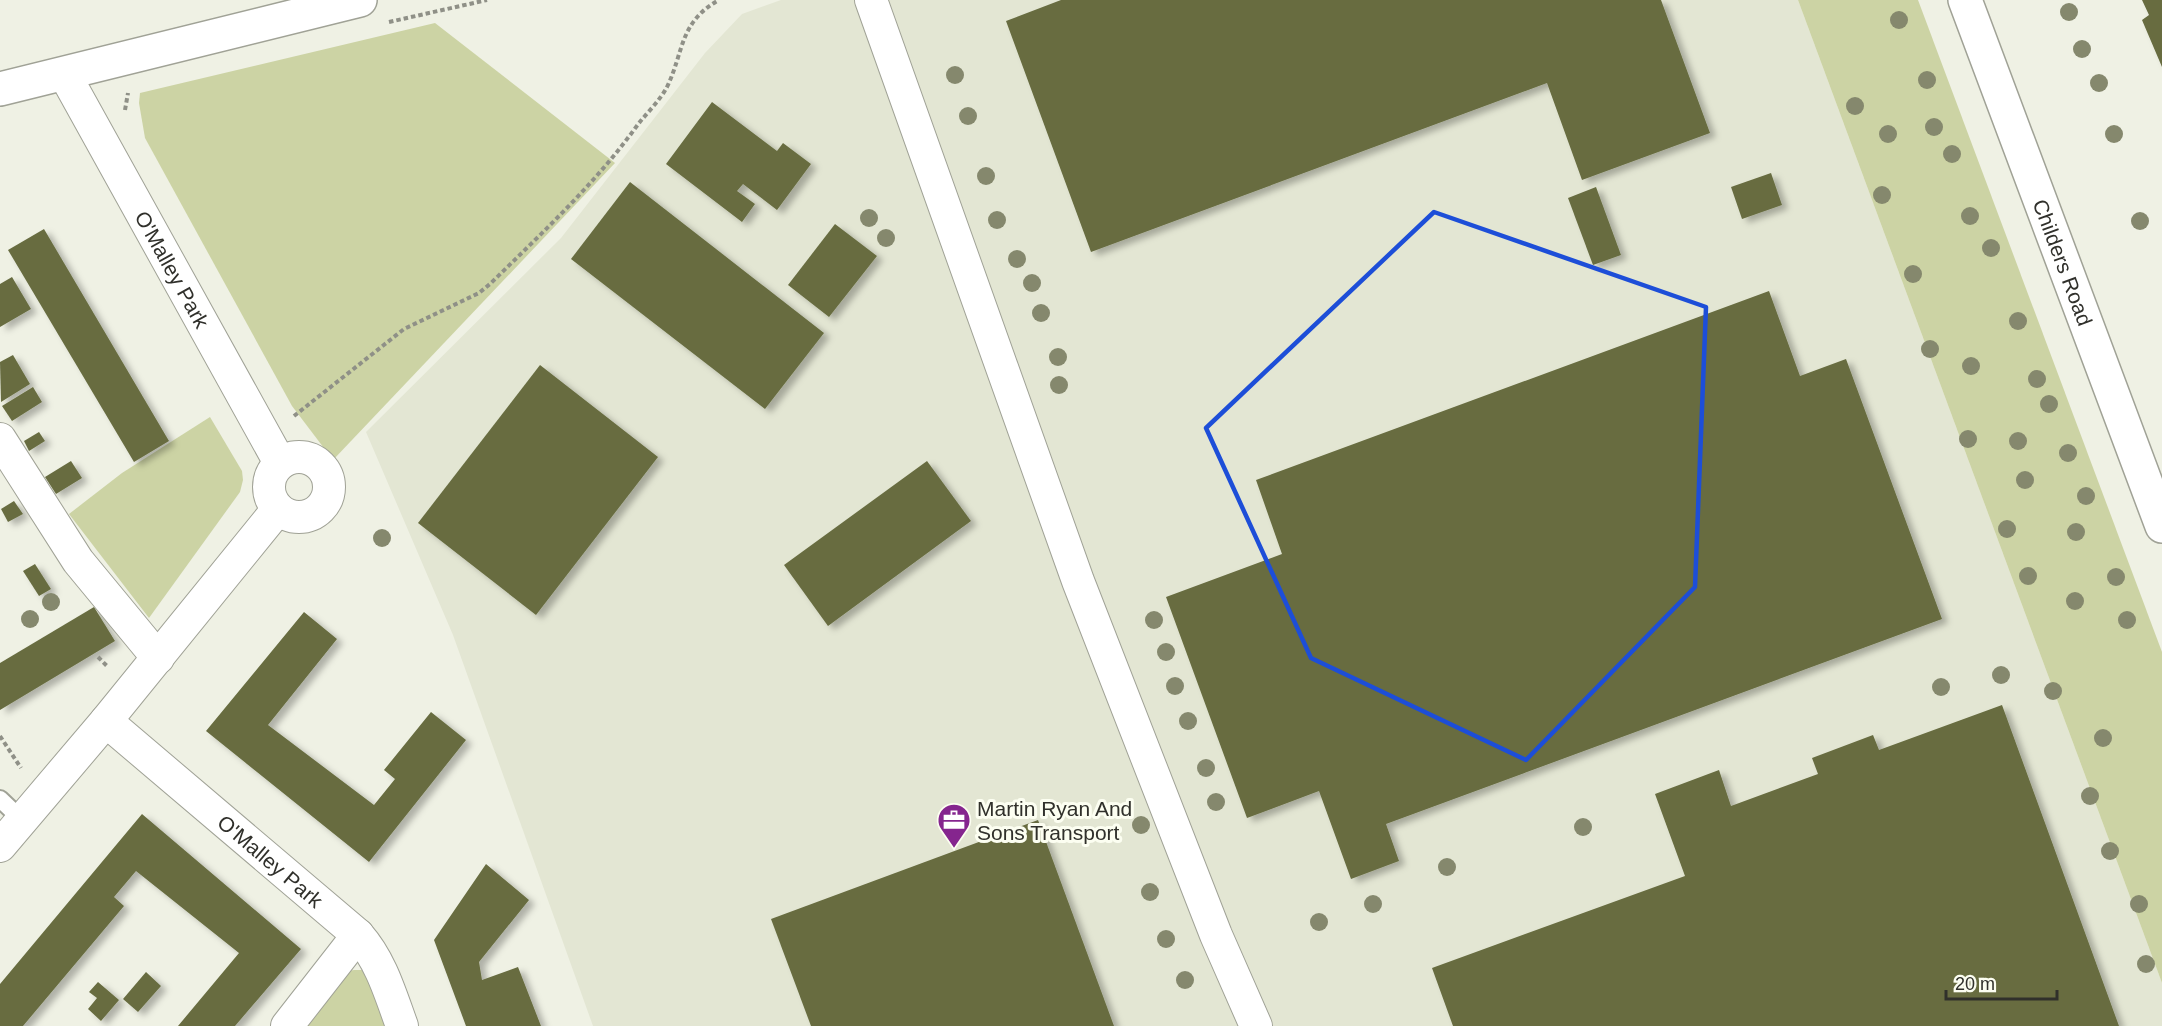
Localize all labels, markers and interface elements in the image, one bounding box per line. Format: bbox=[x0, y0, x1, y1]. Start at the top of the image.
street label: Childers Road bbox=[2029, 196, 2097, 329]
street label: O'Malley Park bbox=[131, 207, 214, 332]
place label: Martin Ryan And Sons Transport bbox=[977, 797, 1132, 844]
office icon: Martin Ryan And Sons Transport bbox=[936, 802, 972, 849]
street label: O'Malley Park bbox=[214, 810, 328, 912]
scale bar bbox=[1946, 963, 2057, 1001]
text: 20 m bbox=[1955, 974, 1995, 994]

